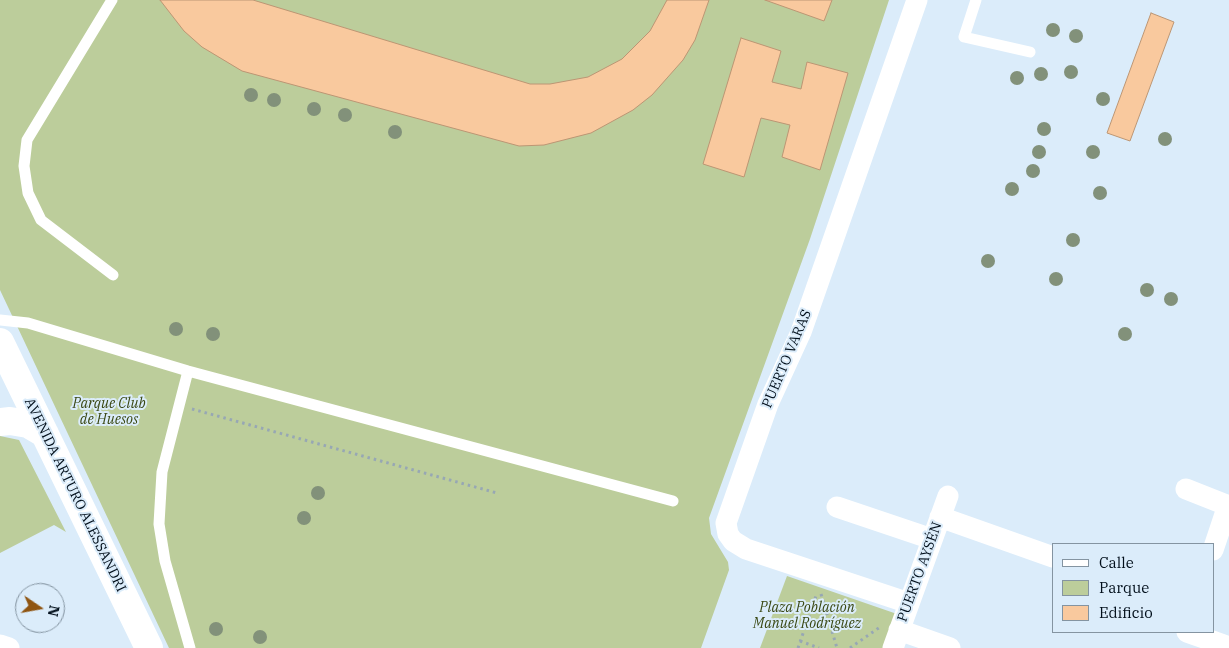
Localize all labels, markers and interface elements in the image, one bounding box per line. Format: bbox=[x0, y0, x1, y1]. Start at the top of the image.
street label: PUERTO VARAS bbox=[759, 307, 815, 411]
street label: AVENIDA ARTURO ALESSANDRI bbox=[21, 395, 129, 595]
park label: Parque Club de Huesos bbox=[72, 396, 146, 428]
street label: PUERTO AYSÉN bbox=[894, 520, 946, 624]
legend bbox=[1052, 543, 1214, 633]
text: Calle bbox=[1099, 553, 1134, 572]
text: Parque bbox=[1099, 578, 1149, 597]
north arrow bbox=[15, 583, 65, 633]
park label: Plaza Población Manuel Rodríguez bbox=[753, 600, 861, 632]
text: Edificio bbox=[1099, 603, 1153, 622]
text: N bbox=[44, 604, 64, 618]

